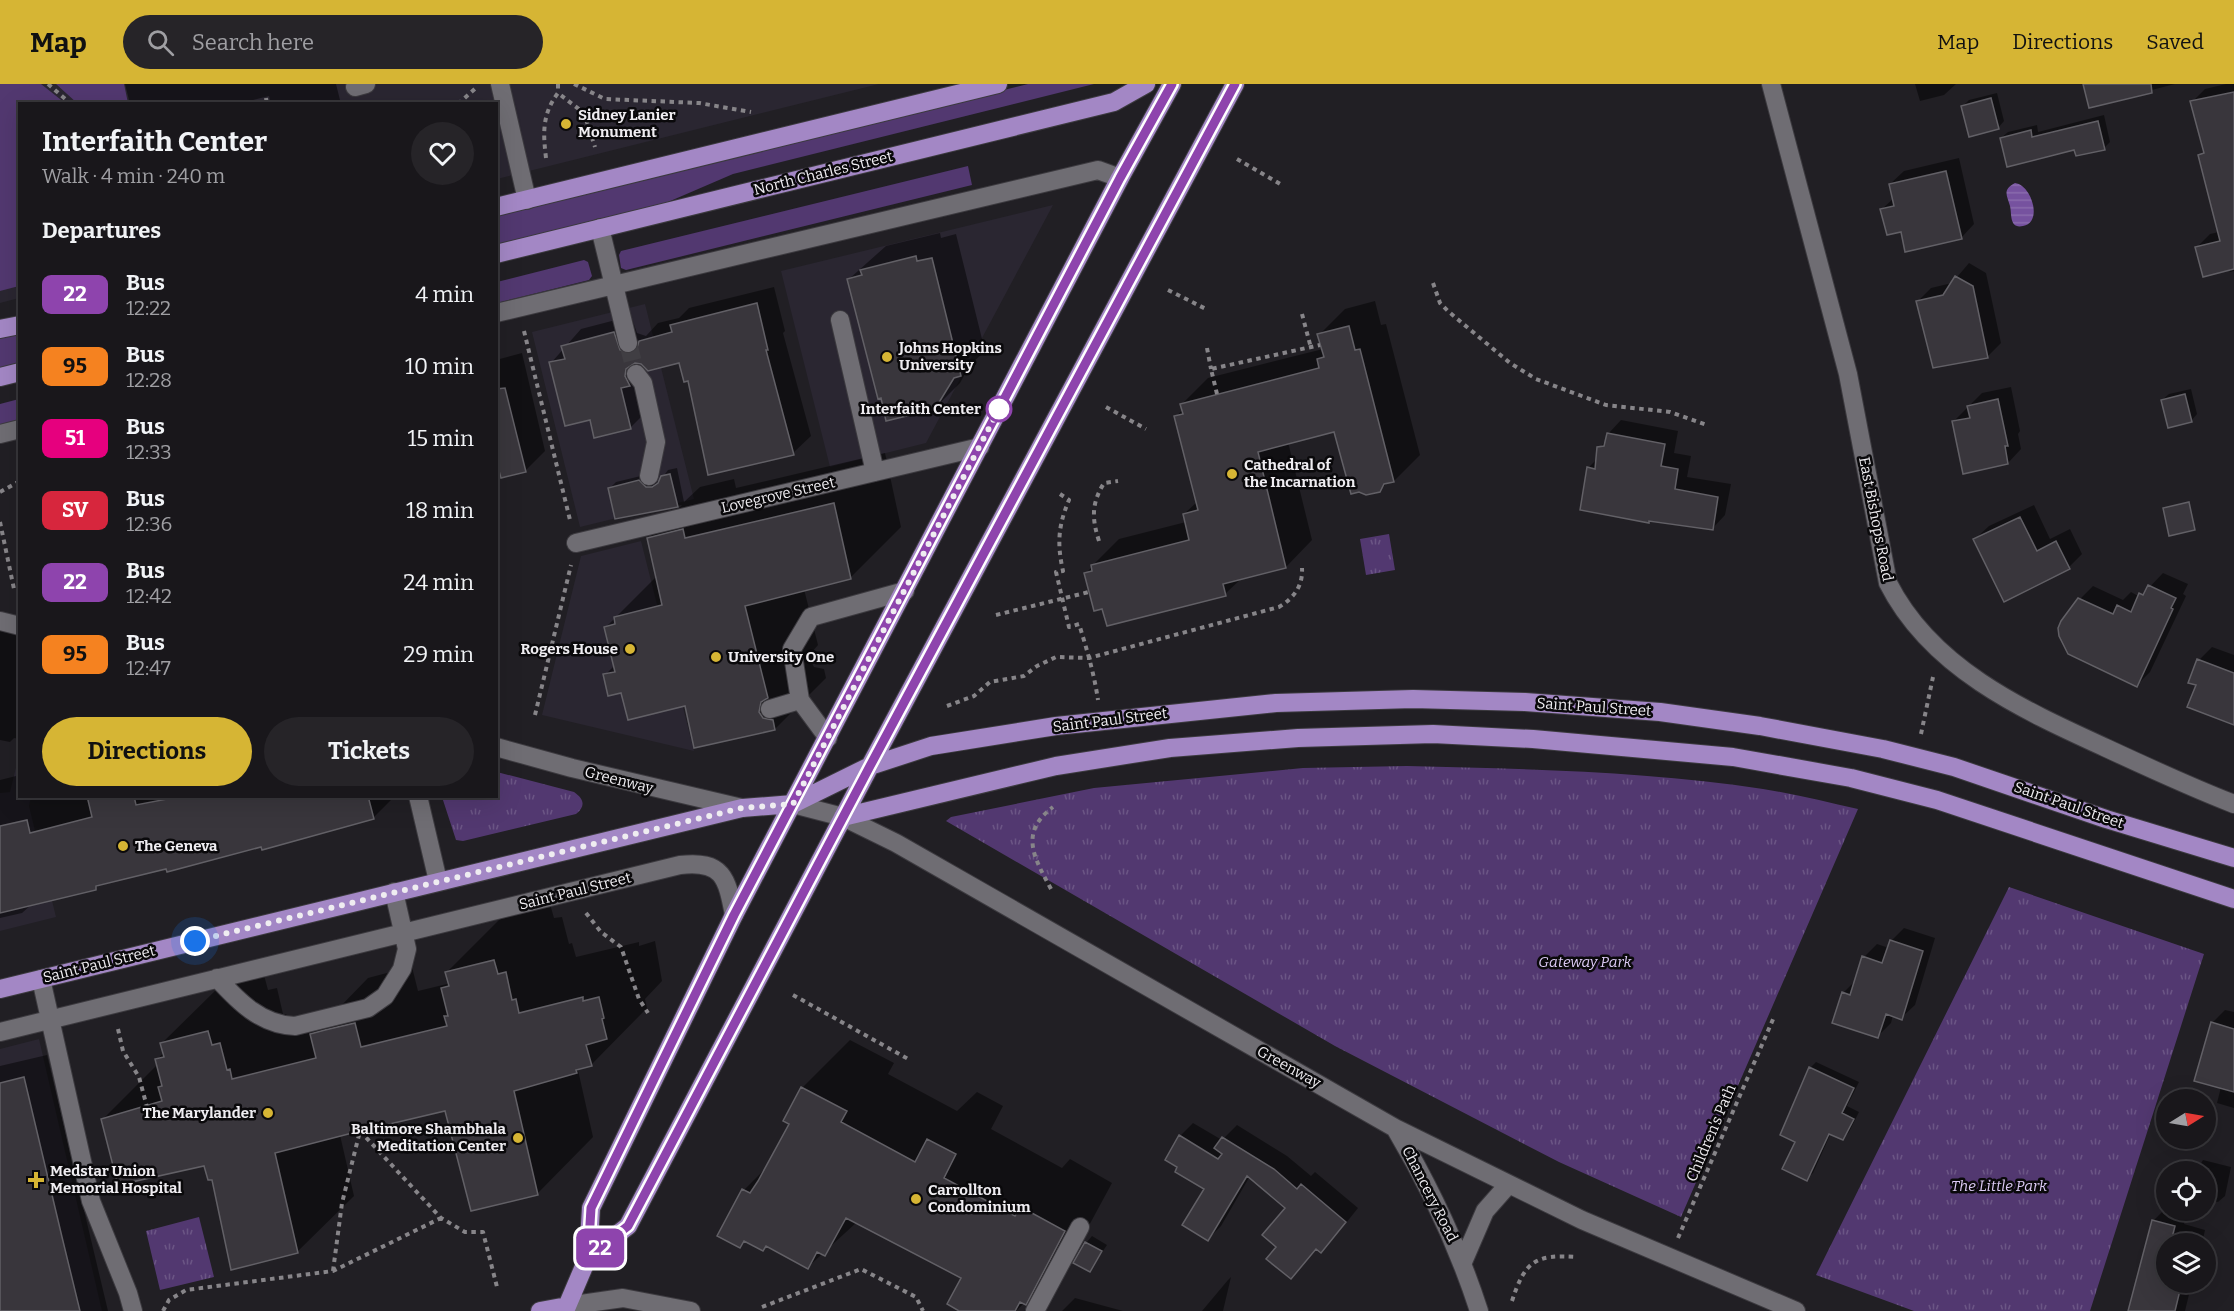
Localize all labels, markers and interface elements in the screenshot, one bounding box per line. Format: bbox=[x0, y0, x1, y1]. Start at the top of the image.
search box bbox=[123, 15, 543, 69]
text: Map bbox=[30, 26, 87, 59]
icon: search bbox=[144, 26, 177, 59]
text: Search here bbox=[192, 29, 314, 56]
text: Map bbox=[1937, 29, 1979, 55]
text: Directions bbox=[2012, 29, 2113, 55]
text: Saved bbox=[2146, 29, 2204, 55]
place label: Sidney Lanier Monument bbox=[578, 106, 676, 141]
marker: Sidney Lanier Monument bbox=[559, 117, 573, 131]
button: heart bbox=[411, 122, 474, 185]
text: Interfaith Center bbox=[42, 125, 267, 158]
street label: North Charles Street bbox=[752, 147, 895, 199]
text: Walk · 4 min · 240 m bbox=[42, 164, 225, 188]
text: Departures bbox=[42, 217, 161, 244]
text: Bus bbox=[126, 269, 165, 296]
text: 22 bbox=[63, 281, 87, 307]
text: 4 min bbox=[415, 281, 474, 308]
text: 12:22 bbox=[126, 296, 171, 320]
place label: Johns Hopkins University bbox=[898, 339, 1002, 374]
text: Bus bbox=[126, 341, 165, 368]
marker: Johns Hopkins University bbox=[880, 350, 894, 364]
text: 95 bbox=[63, 353, 87, 379]
text: 10 min bbox=[405, 353, 474, 380]
text: 12:28 bbox=[126, 368, 172, 392]
marker: Interfaith Center bbox=[986, 396, 1012, 422]
place label: Interfaith Center bbox=[860, 400, 981, 418]
text: Bus bbox=[126, 413, 165, 440]
text: 51 bbox=[65, 425, 85, 451]
text: 15 min bbox=[407, 425, 474, 452]
text: 12:33 bbox=[126, 440, 172, 464]
street label: East Bishops Road bbox=[1855, 455, 1897, 583]
place label: Cathedral of the Incarnation bbox=[1244, 456, 1356, 491]
marker: Cathedral of the Incarnation bbox=[1225, 467, 1239, 481]
street label: Lovegrove Street bbox=[719, 473, 837, 517]
text: Bus bbox=[126, 485, 165, 512]
text: SV bbox=[62, 497, 88, 523]
text: 18 min bbox=[406, 497, 474, 524]
text: 12:36 bbox=[126, 512, 172, 536]
text: Bus bbox=[126, 557, 165, 584]
text: 22 bbox=[63, 569, 87, 595]
text: 24 min bbox=[403, 569, 474, 596]
text: 12:42 bbox=[126, 584, 172, 608]
text: Bus bbox=[126, 629, 165, 656]
place label: Rogers House bbox=[521, 640, 618, 658]
text: 95 bbox=[63, 641, 87, 667]
text: 29 min bbox=[403, 641, 474, 668]
marker: Rogers House bbox=[623, 642, 637, 656]
place label: University One bbox=[728, 648, 834, 666]
marker: University One bbox=[709, 650, 723, 664]
text: 12:47 bbox=[126, 656, 171, 680]
street label: Saint Paul Street bbox=[1536, 694, 1653, 720]
street label: Saint Paul Street bbox=[1052, 704, 1169, 736]
button: Directions bbox=[42, 717, 252, 786]
button: Tickets bbox=[264, 717, 474, 786]
street label: Greenway bbox=[583, 763, 655, 797]
street label: Saint Paul Street bbox=[2012, 778, 2127, 832]
place label: The Geneva bbox=[135, 837, 218, 855]
marker: The Geneva bbox=[116, 839, 130, 853]
street label: Saint Paul Street bbox=[517, 868, 634, 914]
your location bbox=[180, 926, 210, 956]
street label: Saint Paul Street bbox=[41, 941, 158, 987]
park label: Gateway Park bbox=[1538, 953, 1633, 971]
street label: Greenway bbox=[1254, 1042, 1324, 1092]
street label: Children's Path bbox=[1682, 1081, 1740, 1184]
north arrow bbox=[2156, 1089, 2216, 1149]
map controls bbox=[2156, 1089, 2216, 1293]
place label: The Marylander bbox=[143, 1104, 256, 1122]
marker: The Marylander bbox=[261, 1106, 275, 1120]
place label: Baltimore Shambhala Meditation Center bbox=[351, 1120, 507, 1155]
marker: Baltimore Shambhala Meditation Center bbox=[511, 1131, 525, 1145]
street label: Chancery Road bbox=[1398, 1143, 1462, 1245]
button: locate bbox=[2156, 1161, 2216, 1221]
place label: Medstar Union Memorial Hospital bbox=[50, 1162, 182, 1197]
marker: Medstar Union Memorial Hospital bbox=[27, 1171, 45, 1189]
park label: The Little Park bbox=[1951, 1177, 2048, 1195]
place label: Carrollton Condominium bbox=[928, 1181, 1031, 1216]
marker: Carrollton Condominium bbox=[909, 1192, 923, 1206]
line badge: 22 bbox=[573, 1228, 627, 1268]
button: layers bbox=[2156, 1233, 2216, 1293]
text: 22 bbox=[588, 1235, 612, 1261]

